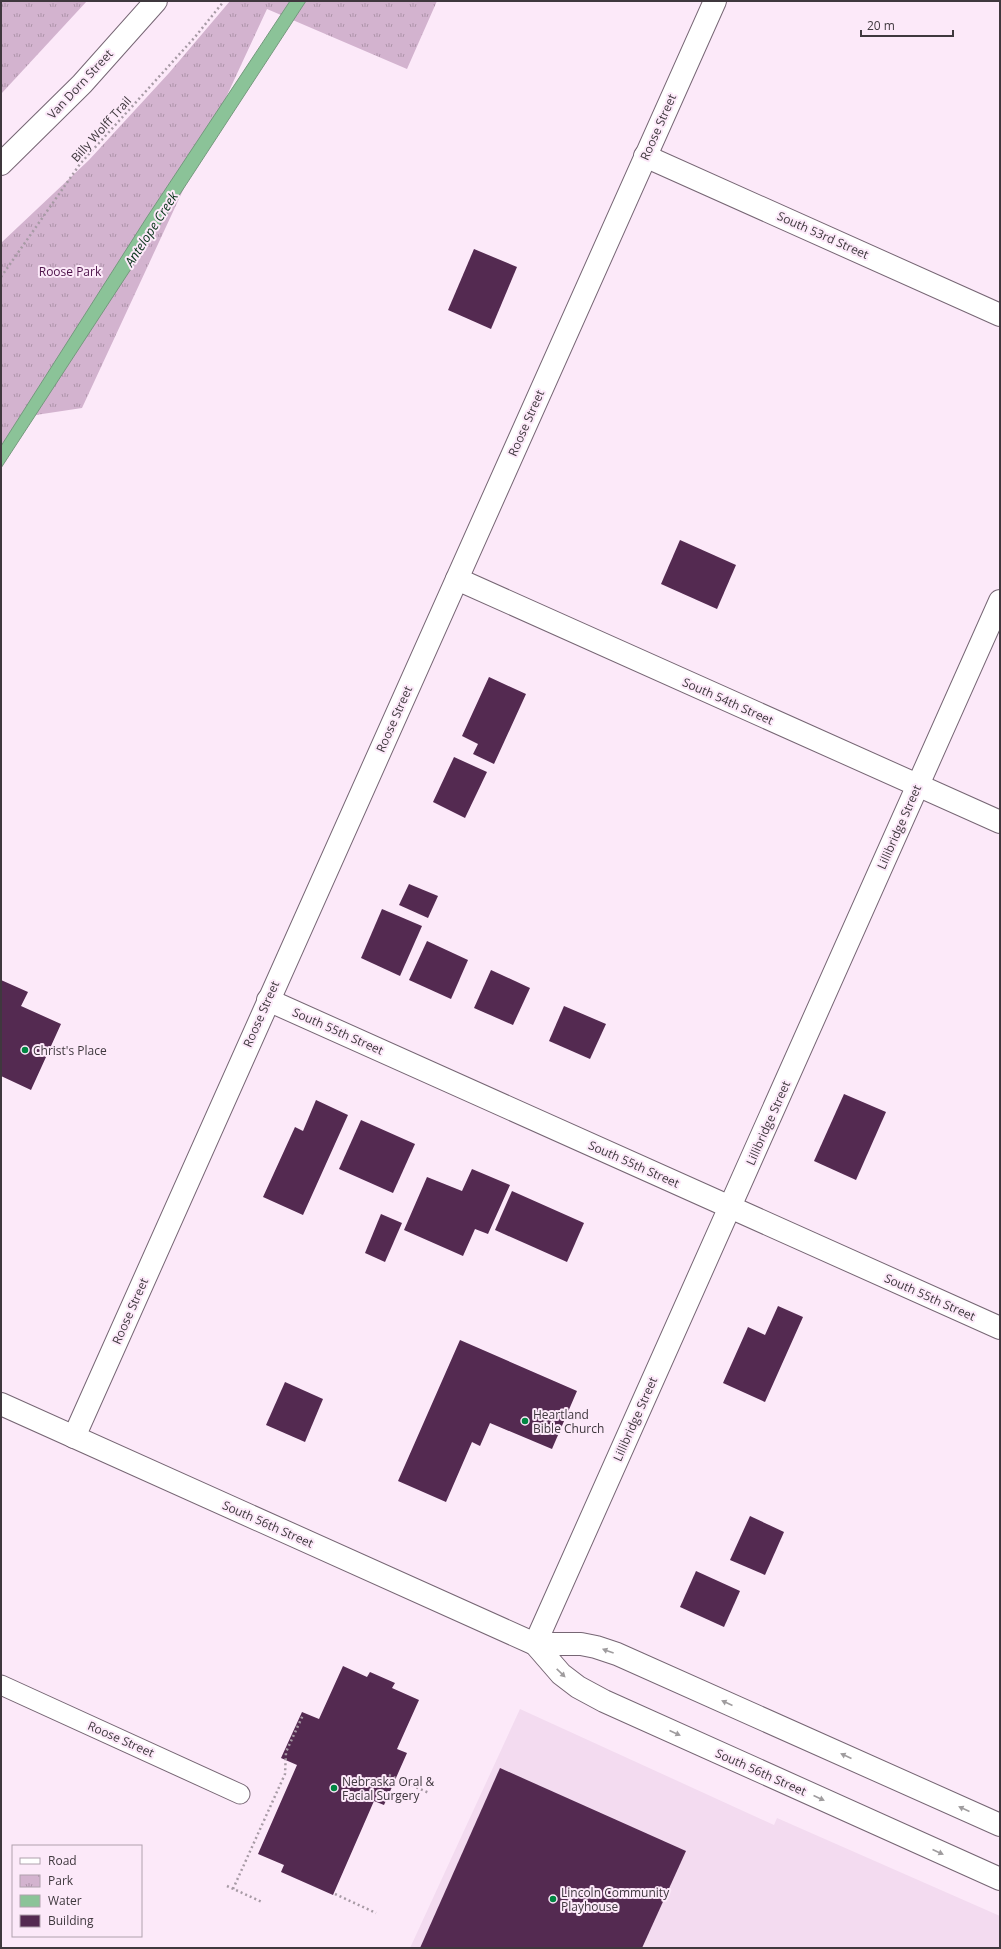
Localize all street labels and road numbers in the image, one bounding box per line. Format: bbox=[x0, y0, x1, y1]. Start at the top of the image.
street label: Van Dorn Street bbox=[43, 46, 117, 122]
street label: Roose Street bbox=[636, 91, 680, 163]
street label: Billy Wolff Trail bbox=[67, 93, 135, 165]
street label: South 53rd Street bbox=[775, 207, 871, 263]
street label: Roose Street bbox=[504, 387, 548, 459]
street label: South 54th Street bbox=[680, 673, 776, 729]
street label: Roose Street bbox=[372, 683, 416, 755]
street label: Lillibridge Street bbox=[873, 782, 925, 872]
street label: Roose Street bbox=[239, 978, 283, 1050]
street label: South 55th Street bbox=[290, 1003, 386, 1059]
street label: Lillibridge Street bbox=[742, 1078, 794, 1168]
street label: South 55th Street bbox=[586, 1136, 682, 1192]
street label: South 55th Street bbox=[882, 1269, 978, 1325]
street label: Roose Street bbox=[108, 1275, 152, 1347]
street label: Lillibridge Street bbox=[609, 1374, 661, 1464]
street label: South 56th Street bbox=[220, 1496, 316, 1552]
street label: Roose Street bbox=[85, 1717, 157, 1761]
street label: South 56th Street bbox=[713, 1744, 809, 1800]

